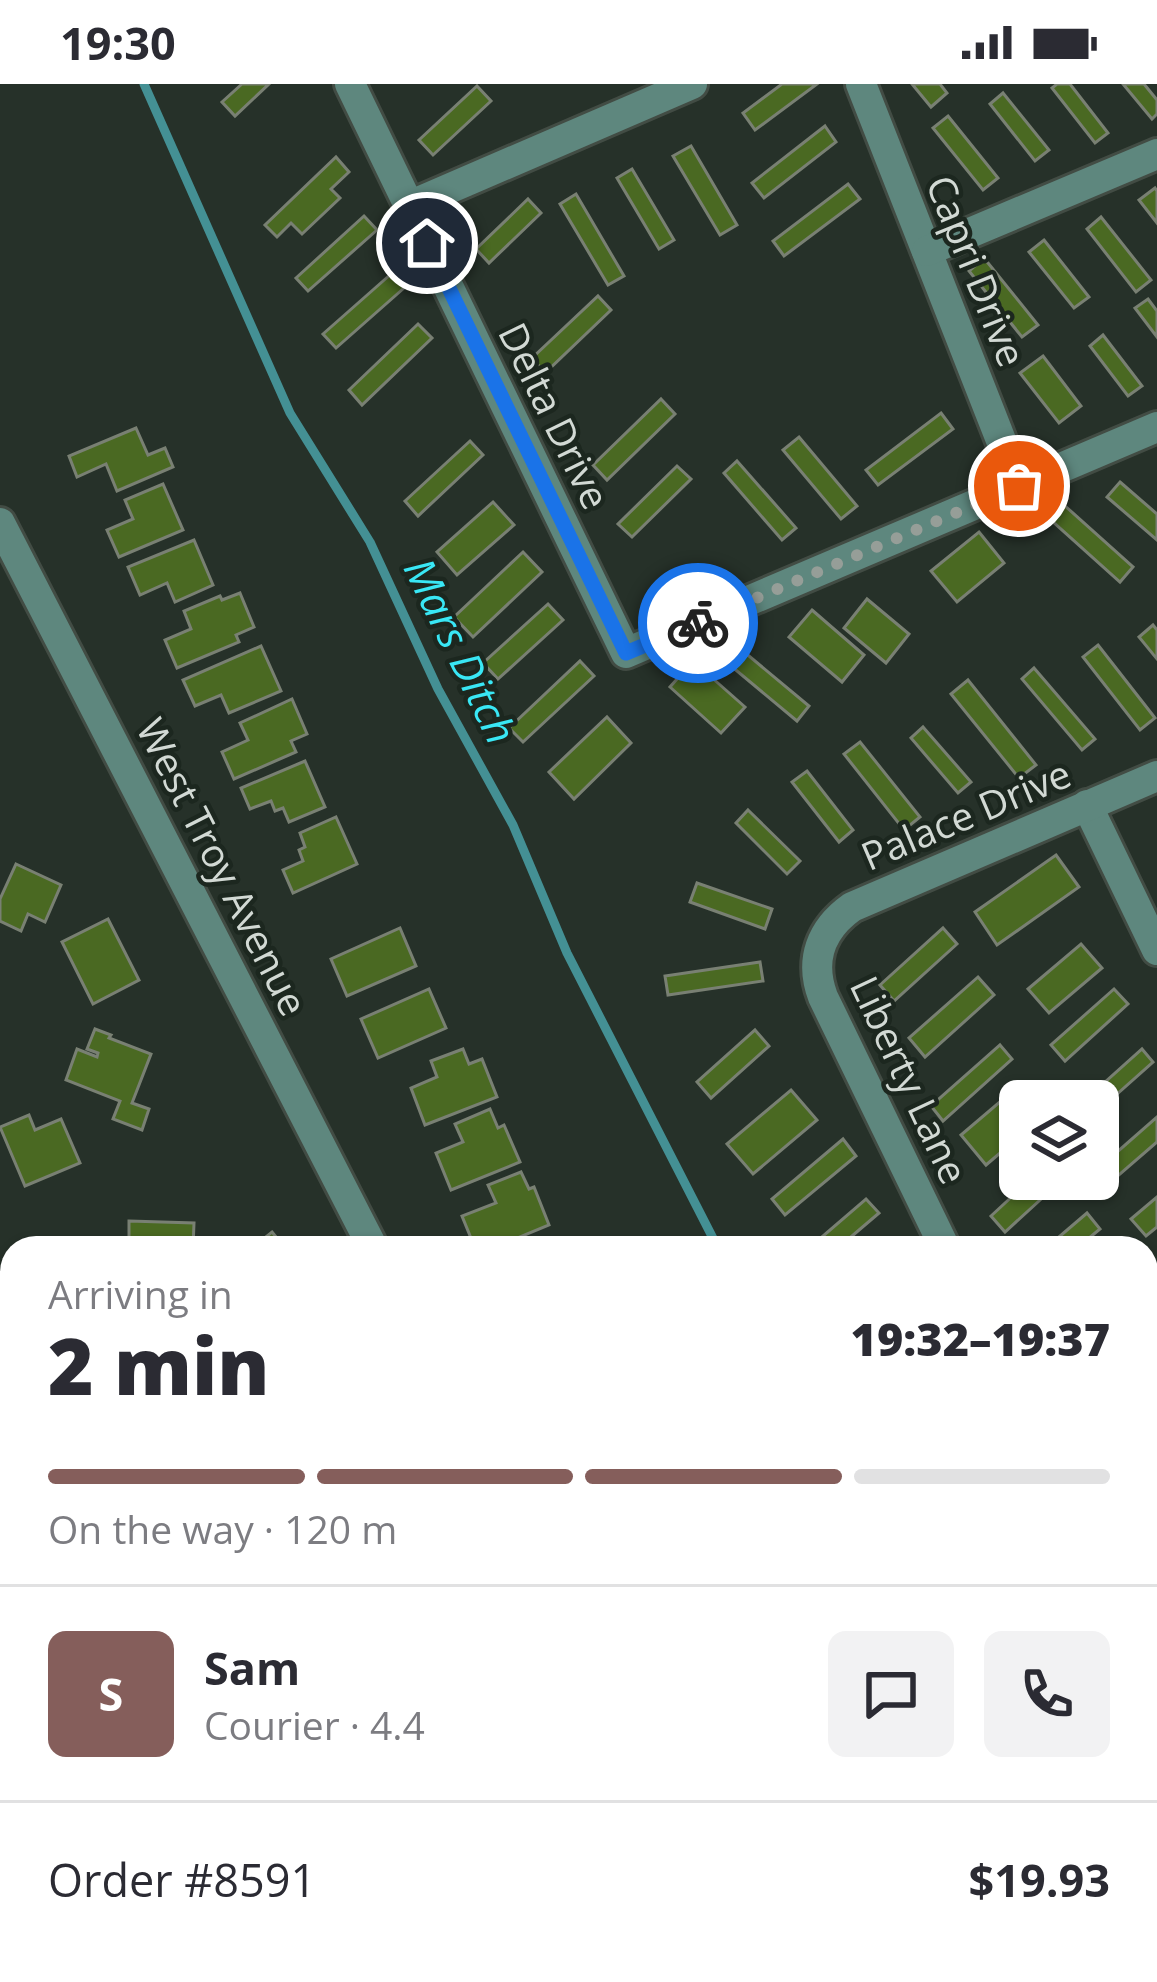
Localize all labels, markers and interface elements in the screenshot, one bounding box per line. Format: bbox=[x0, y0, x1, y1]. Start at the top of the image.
text: 19:30 bbox=[60, 12, 176, 73]
street label: Capri Drive bbox=[915, 167, 1040, 374]
pin bbox=[376, 192, 478, 294]
icon: home bbox=[394, 210, 460, 276]
street label: Delta Drive bbox=[487, 313, 623, 517]
pin bbox=[968, 435, 1070, 537]
icon: bag bbox=[986, 453, 1052, 519]
water label: Mars Ditch bbox=[392, 548, 531, 753]
courier bbox=[638, 563, 758, 683]
icon: bike bbox=[665, 590, 731, 656]
street label: West Troy Avenue bbox=[126, 709, 321, 1024]
street label: Palace Drive bbox=[853, 746, 1078, 882]
street label: Liberty Lane bbox=[839, 967, 982, 1192]
map controls bbox=[999, 1080, 1119, 1200]
button: layers bbox=[999, 1080, 1119, 1200]
text: Arriving in bbox=[48, 1267, 233, 1320]
text: 19:32–19:37 bbox=[851, 1308, 1110, 1369]
text: 2 min bbox=[48, 1312, 270, 1418]
text: On the way · 120 m bbox=[48, 1502, 397, 1555]
button: chat bbox=[828, 1631, 954, 1757]
button: phone bbox=[984, 1631, 1110, 1757]
text: Sam bbox=[204, 1637, 300, 1698]
text: S bbox=[99, 1663, 123, 1724]
text: Courier · 4.4 bbox=[204, 1698, 425, 1751]
text: Order #8591 bbox=[48, 1849, 316, 1910]
text: $19.93 bbox=[969, 1849, 1110, 1910]

